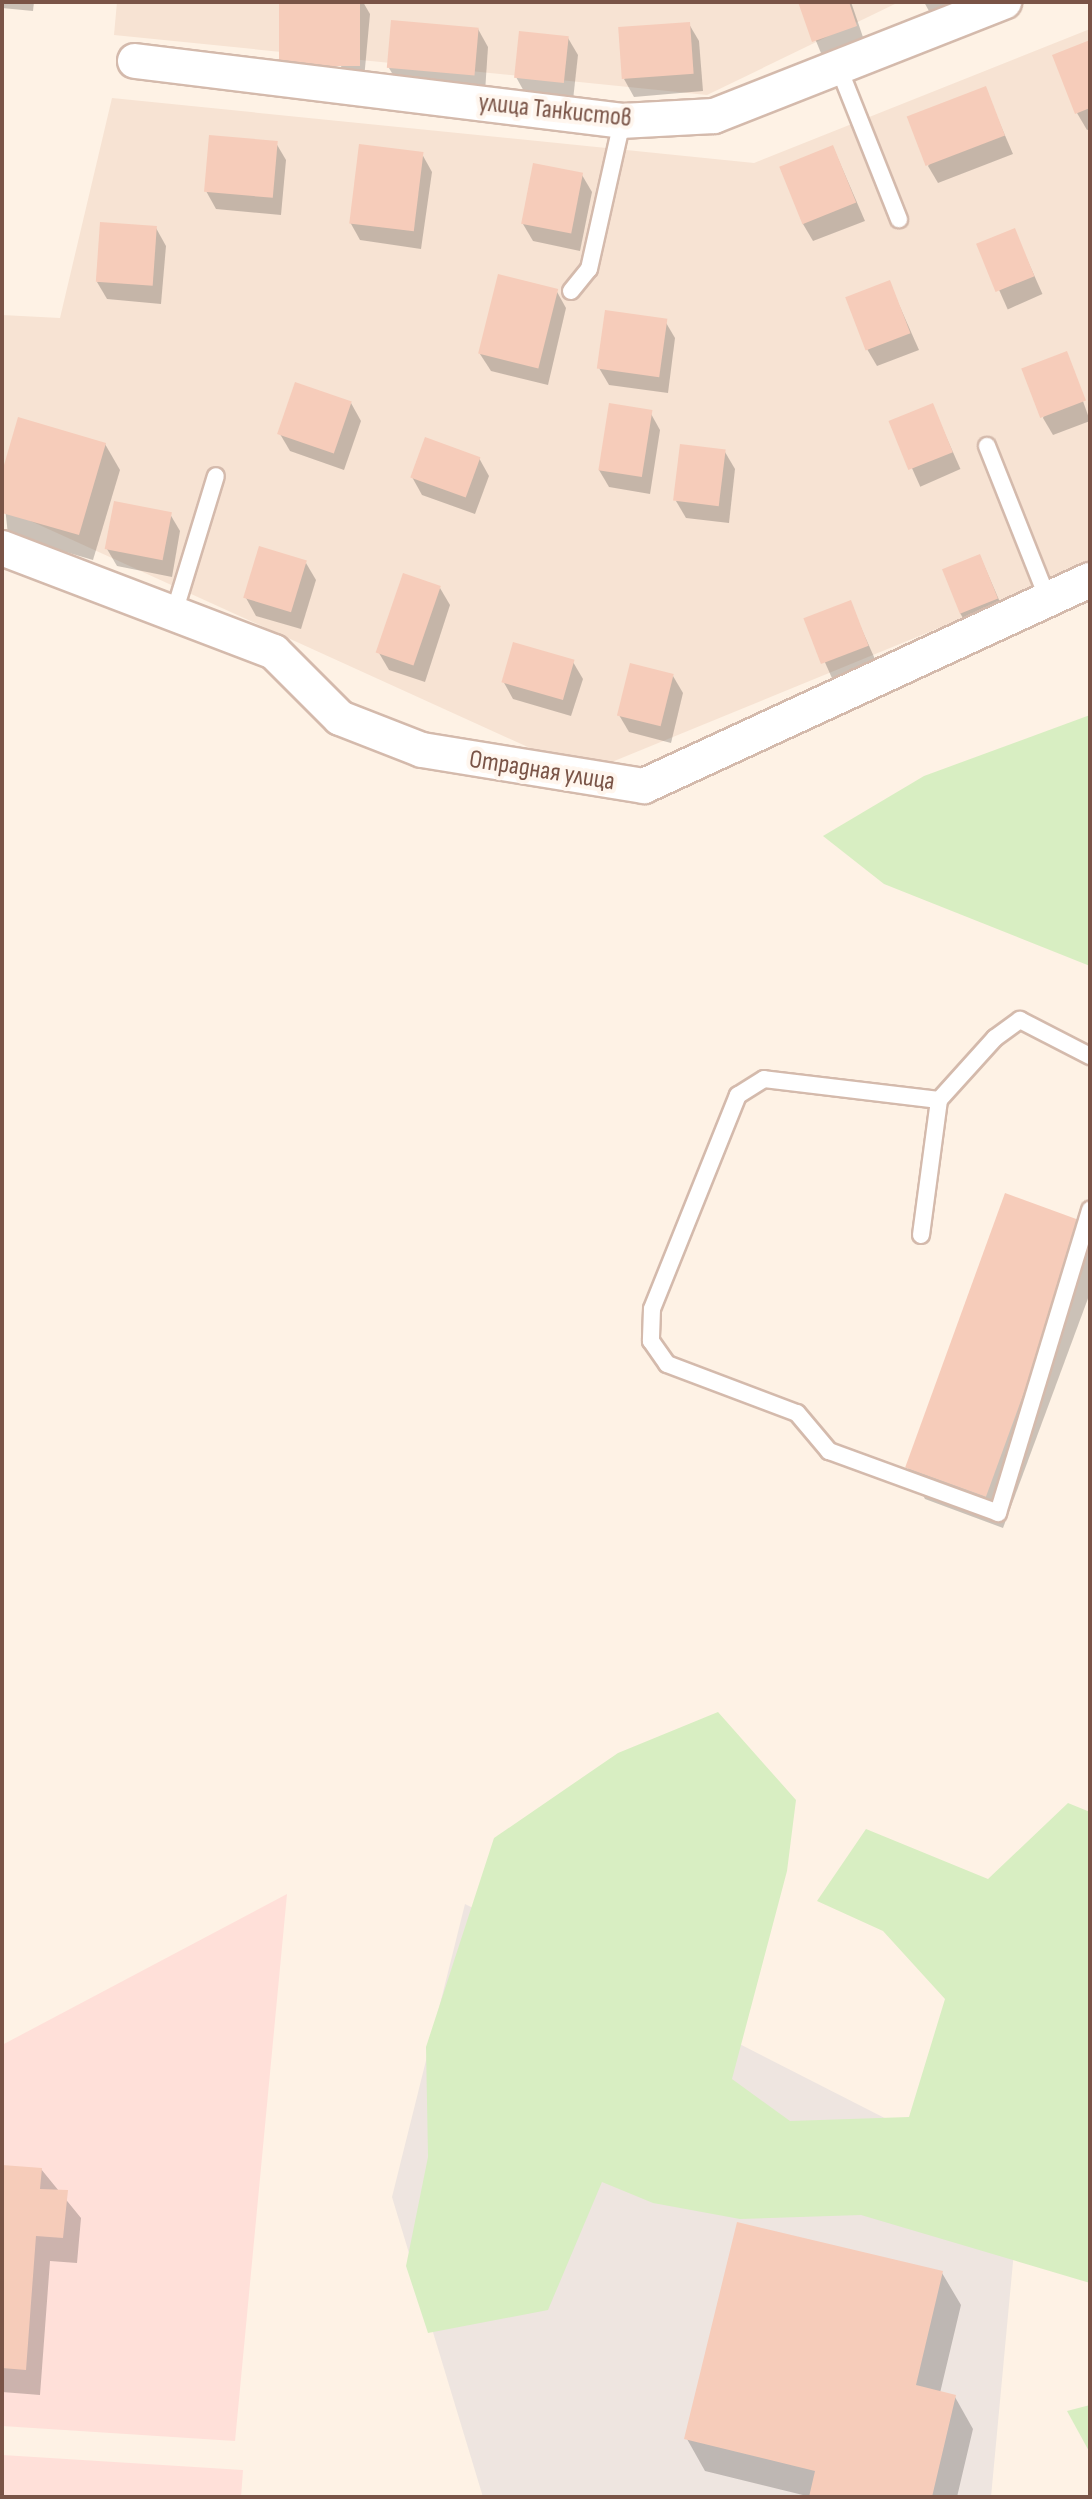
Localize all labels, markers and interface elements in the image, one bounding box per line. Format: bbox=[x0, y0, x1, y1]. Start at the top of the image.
street label: улица Танкистов bbox=[477, 87, 633, 135]
street label: Отрадная улица bbox=[467, 744, 617, 798]

